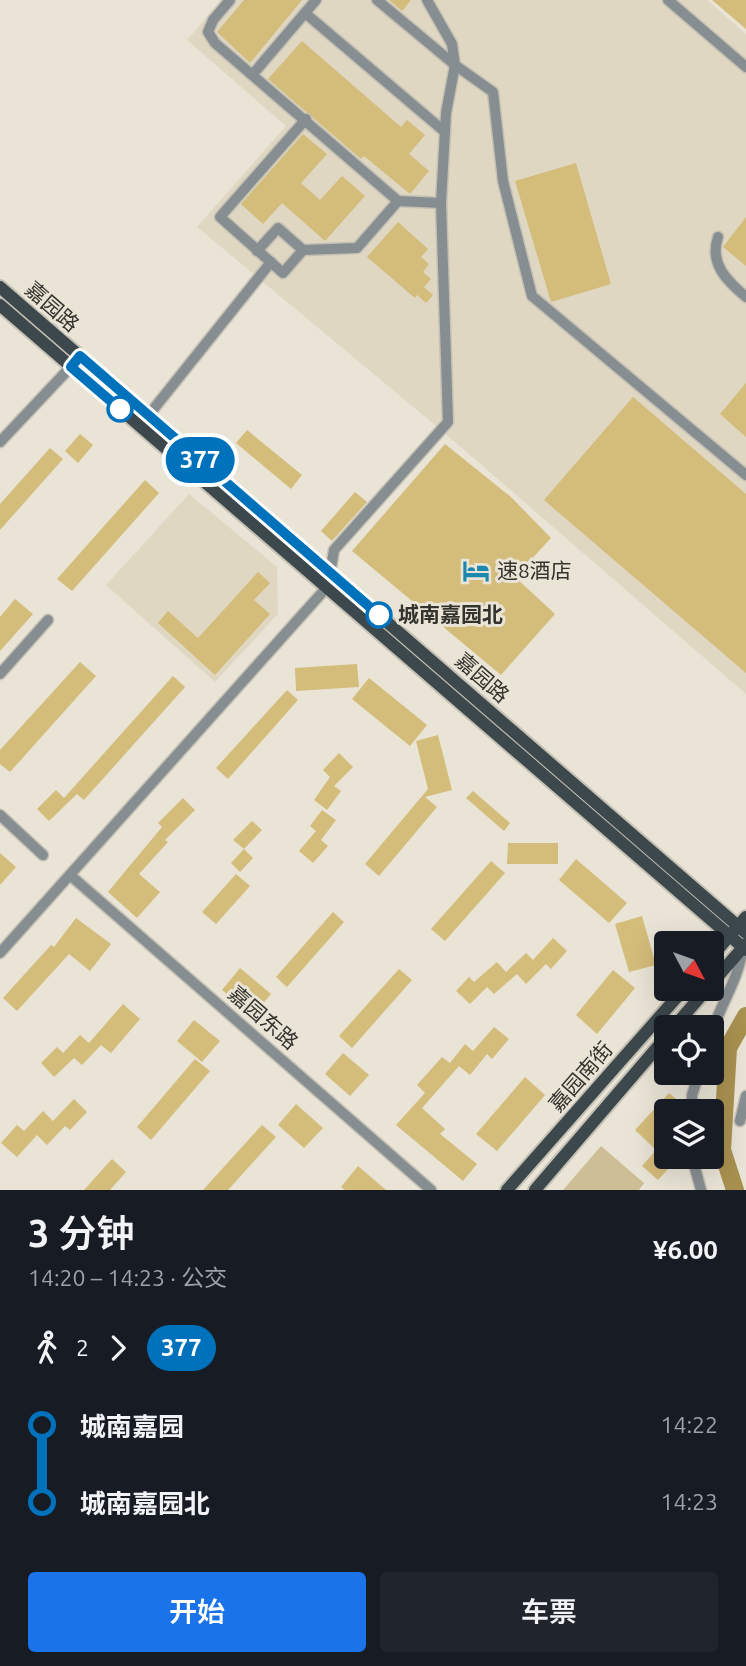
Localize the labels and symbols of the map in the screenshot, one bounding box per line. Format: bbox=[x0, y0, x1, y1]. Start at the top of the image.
street label: 嘉园路 bbox=[21, 277, 84, 336]
unlabelled marker bbox=[107, 396, 133, 422]
line badge: 377 bbox=[160, 437, 240, 483]
hotel icon: 速8酒店 bbox=[461, 556, 491, 586]
place label: 速8酒店 bbox=[497, 558, 572, 582]
marker: 城南嘉园北 bbox=[366, 602, 392, 628]
place label: 城南嘉园北 bbox=[398, 602, 503, 626]
street label: 嘉园路 bbox=[451, 648, 514, 707]
north arrow bbox=[654, 931, 724, 1001]
street label: 嘉园东路 bbox=[224, 981, 303, 1054]
street label: 嘉园南街 bbox=[544, 1037, 617, 1116]

